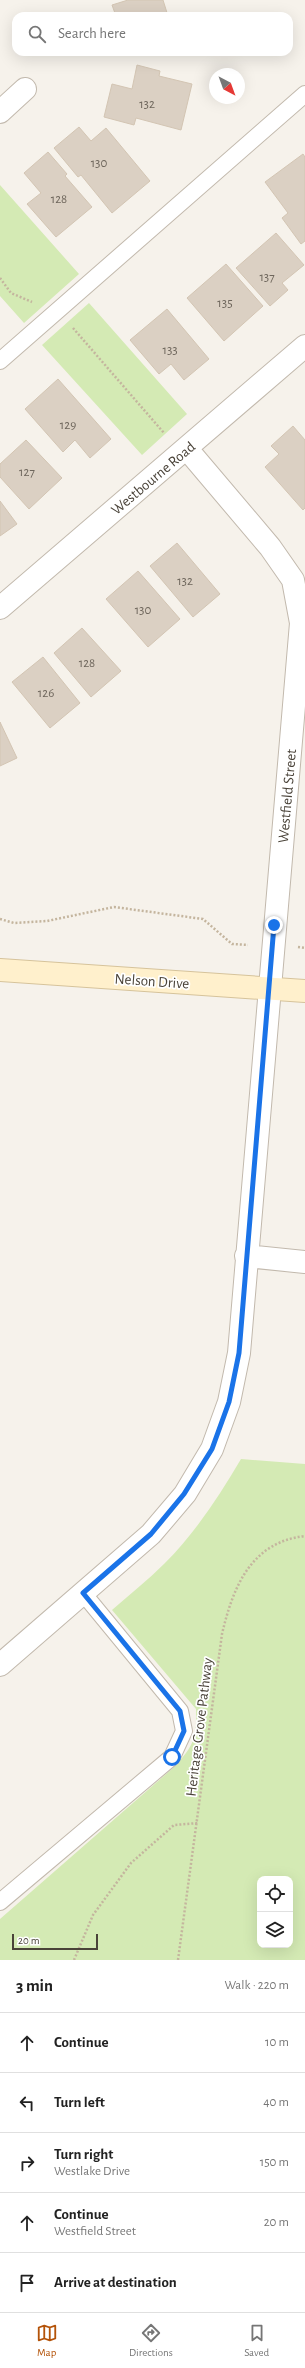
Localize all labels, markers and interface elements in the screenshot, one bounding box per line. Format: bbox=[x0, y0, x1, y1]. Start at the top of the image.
search box bbox=[12, 12, 293, 56]
icon: search bbox=[26, 23, 48, 45]
text: Search here bbox=[58, 26, 126, 41]
north arrow bbox=[209, 68, 245, 104]
house number: 132 bbox=[139, 98, 155, 111]
house number: 130 bbox=[91, 157, 107, 170]
house number: 128 bbox=[51, 193, 67, 206]
house number: 137 bbox=[259, 271, 275, 284]
house number: 135 bbox=[217, 297, 233, 310]
house number: 133 bbox=[162, 344, 178, 357]
house number: 129 bbox=[60, 419, 76, 432]
street label: Westbourne Road bbox=[109, 439, 198, 518]
house number: 127 bbox=[19, 466, 35, 479]
house number: 132 bbox=[177, 575, 193, 588]
house number: 130 bbox=[135, 604, 151, 617]
house number: 128 bbox=[79, 657, 95, 670]
house number: 126 bbox=[38, 687, 54, 700]
street label: Westfield Street bbox=[276, 748, 299, 844]
route end bbox=[265, 916, 283, 934]
street label: Nelson Drive bbox=[114, 971, 190, 992]
street label: Heritage Grove Pathway bbox=[184, 1656, 216, 1797]
route start bbox=[163, 1748, 181, 1766]
map controls bbox=[257, 1876, 293, 1948]
button: locate bbox=[257, 1876, 293, 1912]
button: layers bbox=[257, 1912, 293, 1948]
scale bar bbox=[12, 1932, 98, 1951]
text: 20 m bbox=[18, 1935, 39, 1946]
text: 3 min bbox=[16, 1977, 53, 1994]
text: Walk · 220 m bbox=[224, 1979, 289, 1992]
icon: ahead bbox=[16, 2032, 38, 2054]
text: Continue bbox=[54, 2035, 109, 2050]
text: 10 m bbox=[265, 2036, 289, 2049]
icon: left bbox=[16, 2092, 38, 2114]
text: Turn left bbox=[54, 2095, 105, 2110]
text: 40 m bbox=[263, 2096, 289, 2109]
text: Turn right bbox=[54, 2147, 113, 2162]
icon: right bbox=[16, 2152, 38, 2174]
text: 150 m bbox=[260, 2156, 289, 2169]
text: Westlake Drive bbox=[54, 2165, 130, 2178]
text: Continue bbox=[54, 2207, 109, 2222]
icon: ahead bbox=[16, 2212, 38, 2234]
text: 20 m bbox=[264, 2216, 289, 2229]
text: Westfield Street bbox=[54, 2225, 136, 2238]
icon: arrive bbox=[16, 2272, 38, 2294]
text: Arrive at destination bbox=[54, 2275, 177, 2290]
tab: Map bbox=[36, 2322, 58, 2359]
tab: Directions bbox=[129, 2322, 173, 2359]
tab: Saved bbox=[244, 2322, 269, 2359]

